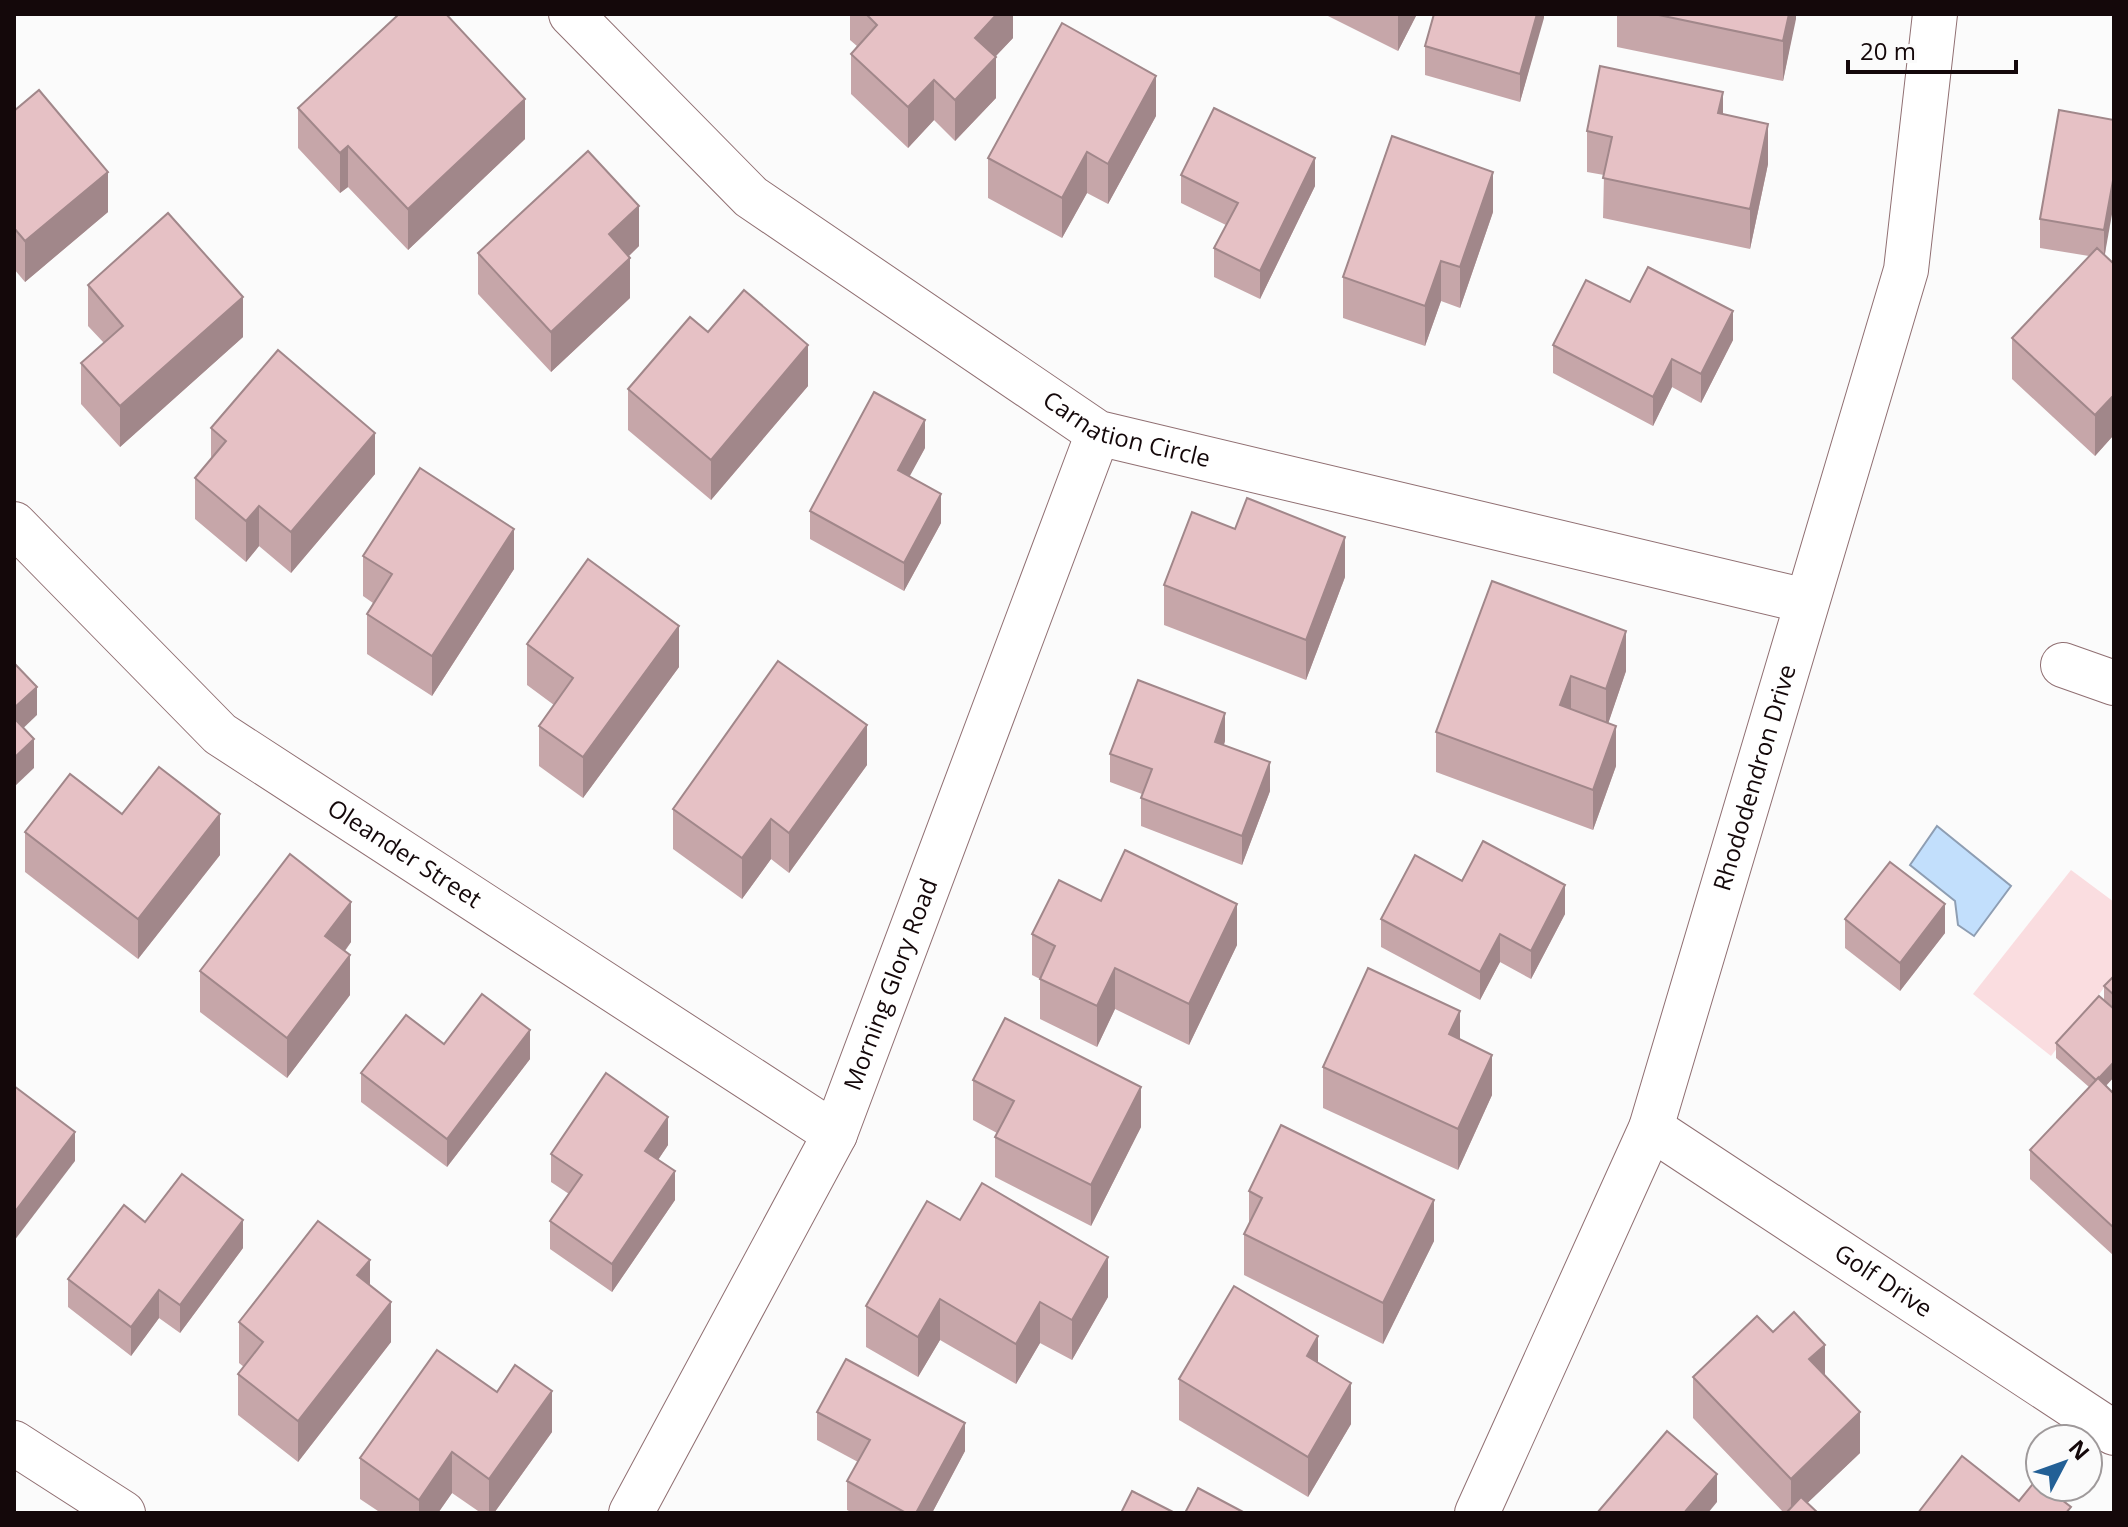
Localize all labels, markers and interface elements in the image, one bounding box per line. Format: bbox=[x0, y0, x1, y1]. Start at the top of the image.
scale bar bbox=[1848, 24, 2016, 74]
text: 20 m bbox=[1860, 34, 1916, 67]
street label: Carnation Circle bbox=[1037, 382, 1214, 474]
street label: Rhododendron Drive bbox=[1704, 660, 1803, 894]
street label: Oleander Street bbox=[322, 790, 489, 915]
street label: Morning Glory Road bbox=[835, 873, 944, 1095]
street label: Golf Drive bbox=[1829, 1235, 1939, 1324]
north arrow bbox=[2024, 1423, 2104, 1503]
text: N bbox=[2063, 1433, 2097, 1466]

